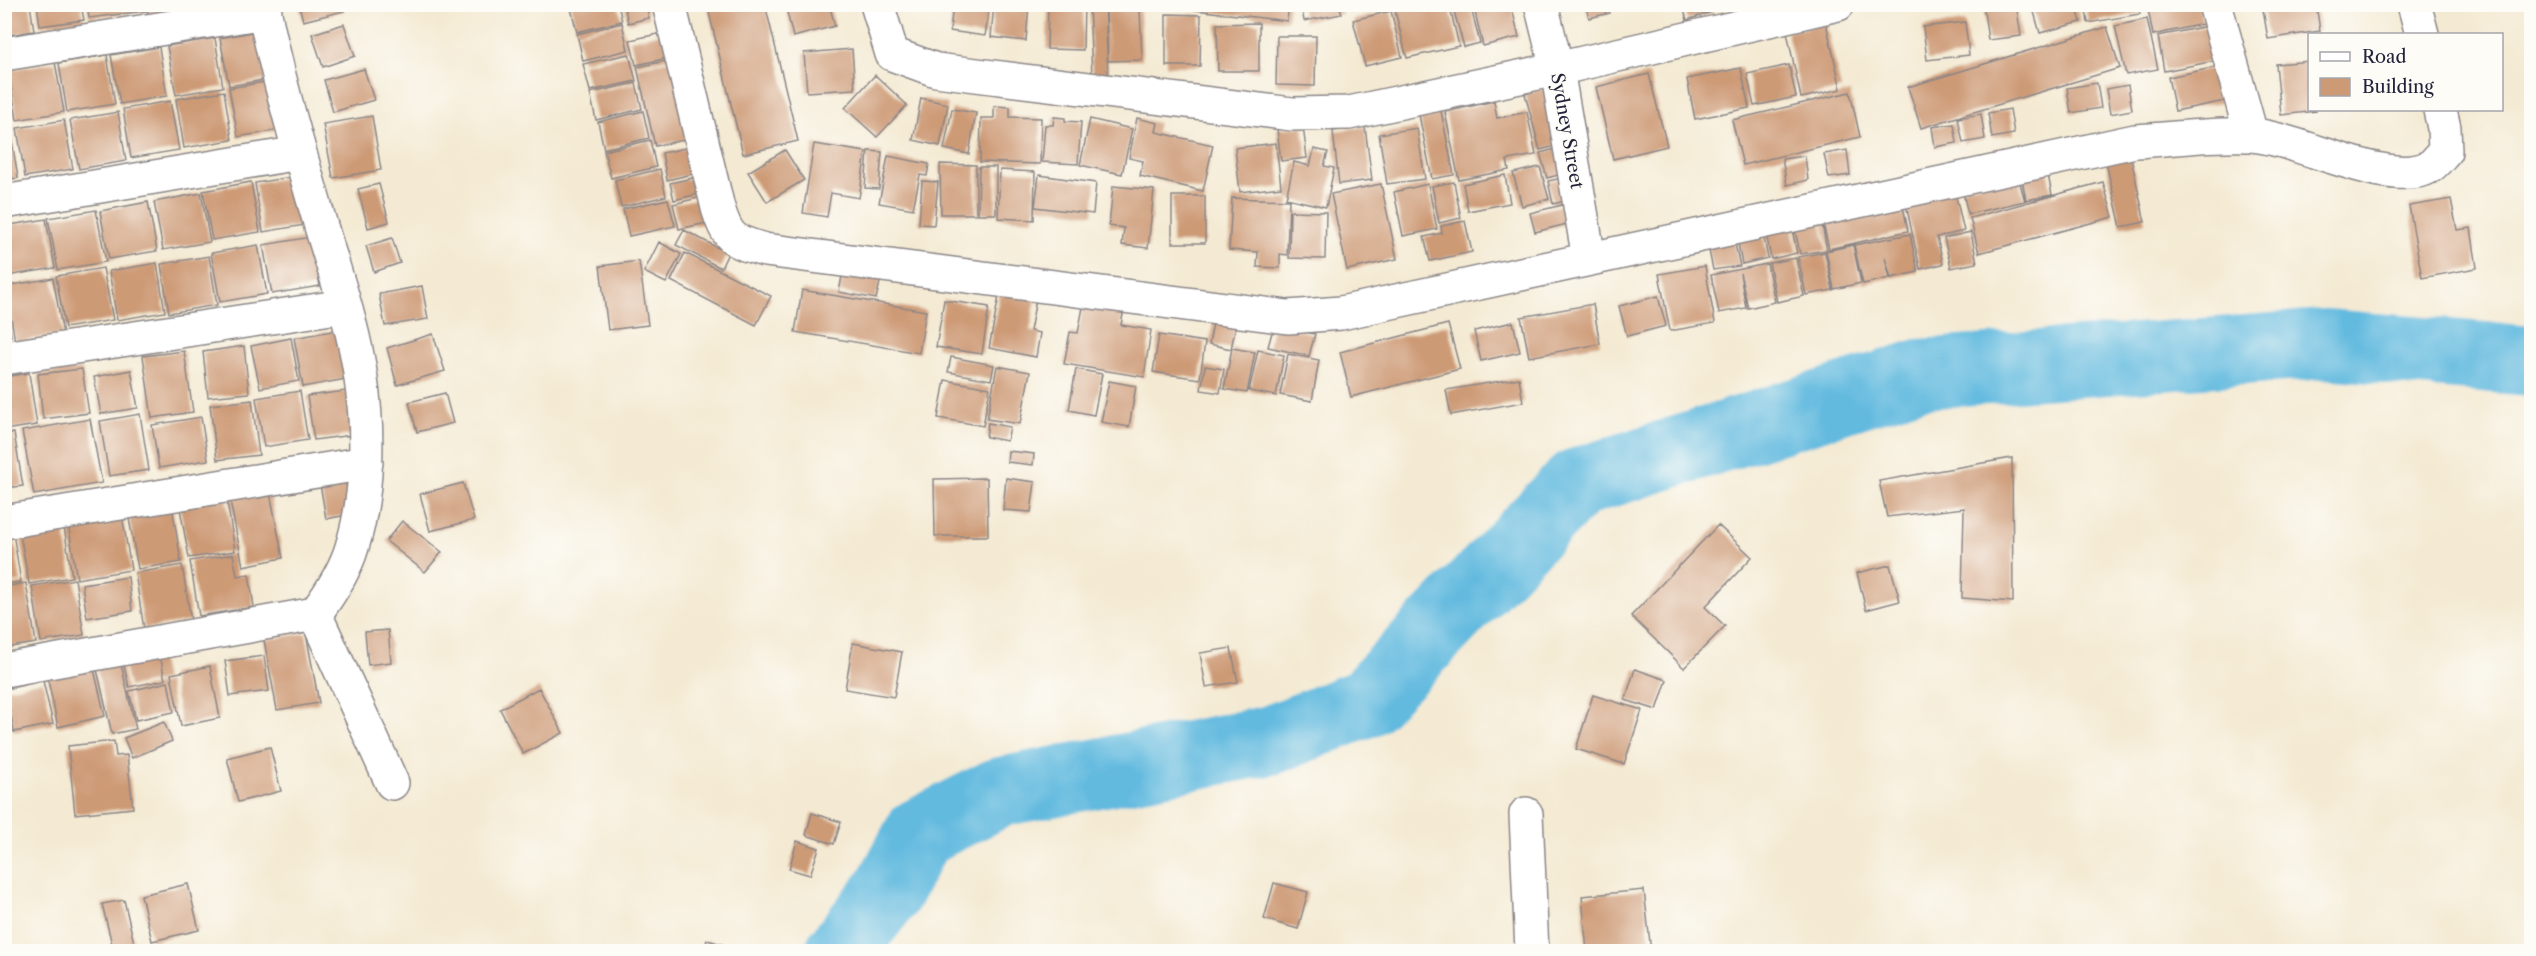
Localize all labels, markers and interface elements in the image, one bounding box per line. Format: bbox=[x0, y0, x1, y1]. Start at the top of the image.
legend bbox=[2308, 33, 2503, 111]
text: Road bbox=[2362, 46, 2407, 68]
street label: Sydney Street bbox=[1546, 71, 1588, 191]
text: Building bbox=[2362, 76, 2434, 98]

